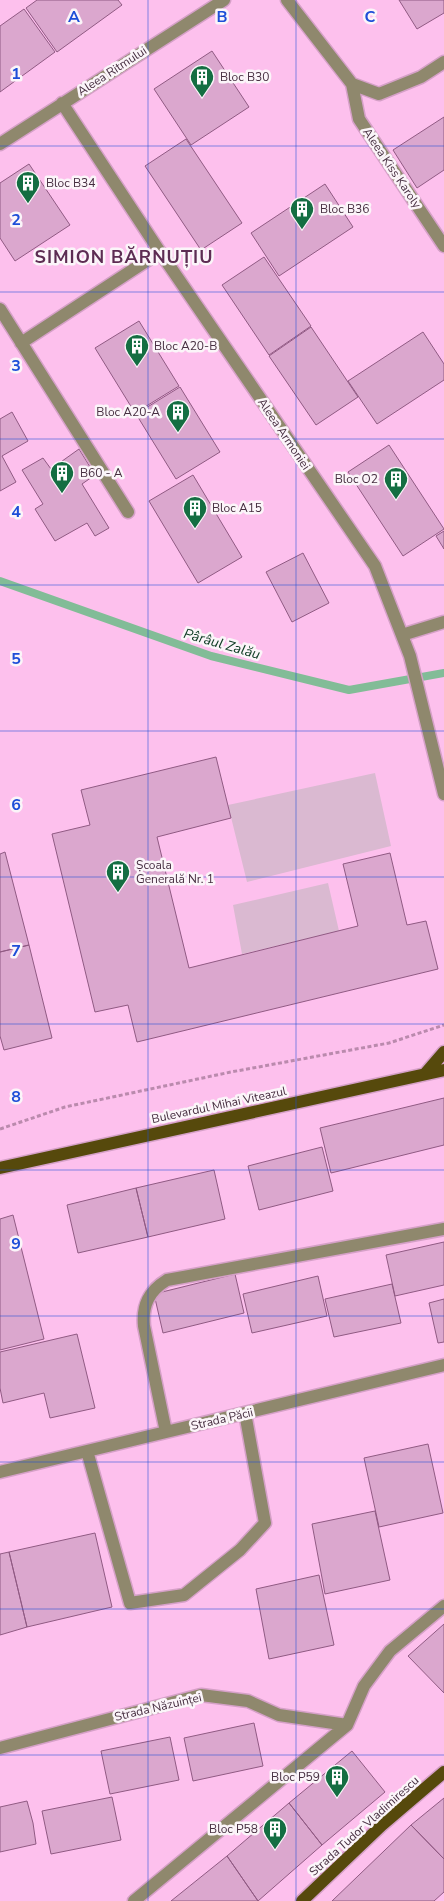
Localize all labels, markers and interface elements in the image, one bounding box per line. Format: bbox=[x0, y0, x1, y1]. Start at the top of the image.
text: A bbox=[68, 6, 80, 28]
text: B bbox=[216, 6, 228, 28]
text: C bbox=[365, 6, 376, 28]
street label: Aleea Ritmului bbox=[74, 43, 150, 99]
text: 1 bbox=[11, 63, 21, 85]
building icon: Bloc B30 bbox=[189, 64, 215, 98]
place label: Bloc B30 bbox=[220, 69, 269, 85]
street label: Aleea Kiss Karoly bbox=[359, 125, 425, 212]
building icon: Bloc B34 bbox=[15, 170, 41, 204]
place label: Bloc B34 bbox=[46, 175, 95, 191]
building icon: Bloc B36 bbox=[289, 196, 315, 230]
place label: Bloc B36 bbox=[320, 201, 369, 217]
text: 2 bbox=[11, 209, 21, 231]
district label: SIMION BĂRNUȚIU bbox=[35, 245, 213, 269]
building icon: Bloc A20-B bbox=[124, 333, 150, 367]
place label: Bloc A20-B bbox=[154, 338, 217, 354]
text: 3 bbox=[11, 355, 21, 377]
street label: Aleea Armoniei bbox=[254, 395, 314, 473]
building icon: Bloc A20-A bbox=[165, 399, 191, 433]
place label: Bloc A20-A bbox=[96, 404, 160, 420]
building icon: B60 - A bbox=[49, 460, 75, 494]
place label: B60 - A bbox=[80, 465, 123, 481]
building icon: Bloc O2 bbox=[383, 466, 409, 500]
place label: Bloc O2 bbox=[335, 471, 378, 487]
building icon: Bloc A15 bbox=[182, 495, 208, 529]
place label: Bloc A15 bbox=[212, 500, 262, 516]
text: 4 bbox=[11, 501, 21, 523]
water label: Pârâul Zalău bbox=[181, 624, 263, 664]
text: 5 bbox=[11, 648, 21, 670]
text: 6 bbox=[11, 794, 21, 816]
place label: Școala Generală Nr. 1 bbox=[136, 857, 214, 887]
building icon: Școala Generală Nr. 1 bbox=[105, 859, 131, 893]
text: 7 bbox=[11, 940, 21, 962]
street label: Bulevardul Mihai Viteazul bbox=[150, 1083, 288, 1127]
text: 8 bbox=[11, 1086, 21, 1108]
text: 9 bbox=[11, 1233, 21, 1255]
street label: Strada Păcii bbox=[189, 1404, 255, 1434]
street label: Strada Năzuinței bbox=[113, 1689, 203, 1725]
building icon: Bloc P59 bbox=[324, 1764, 350, 1798]
place label: Bloc P59 bbox=[271, 1769, 320, 1785]
street label: Strada Tudor Vladimirescu bbox=[306, 1772, 422, 1880]
building icon: Bloc P58 bbox=[262, 1816, 288, 1850]
place label: Bloc P58 bbox=[209, 1821, 258, 1837]

